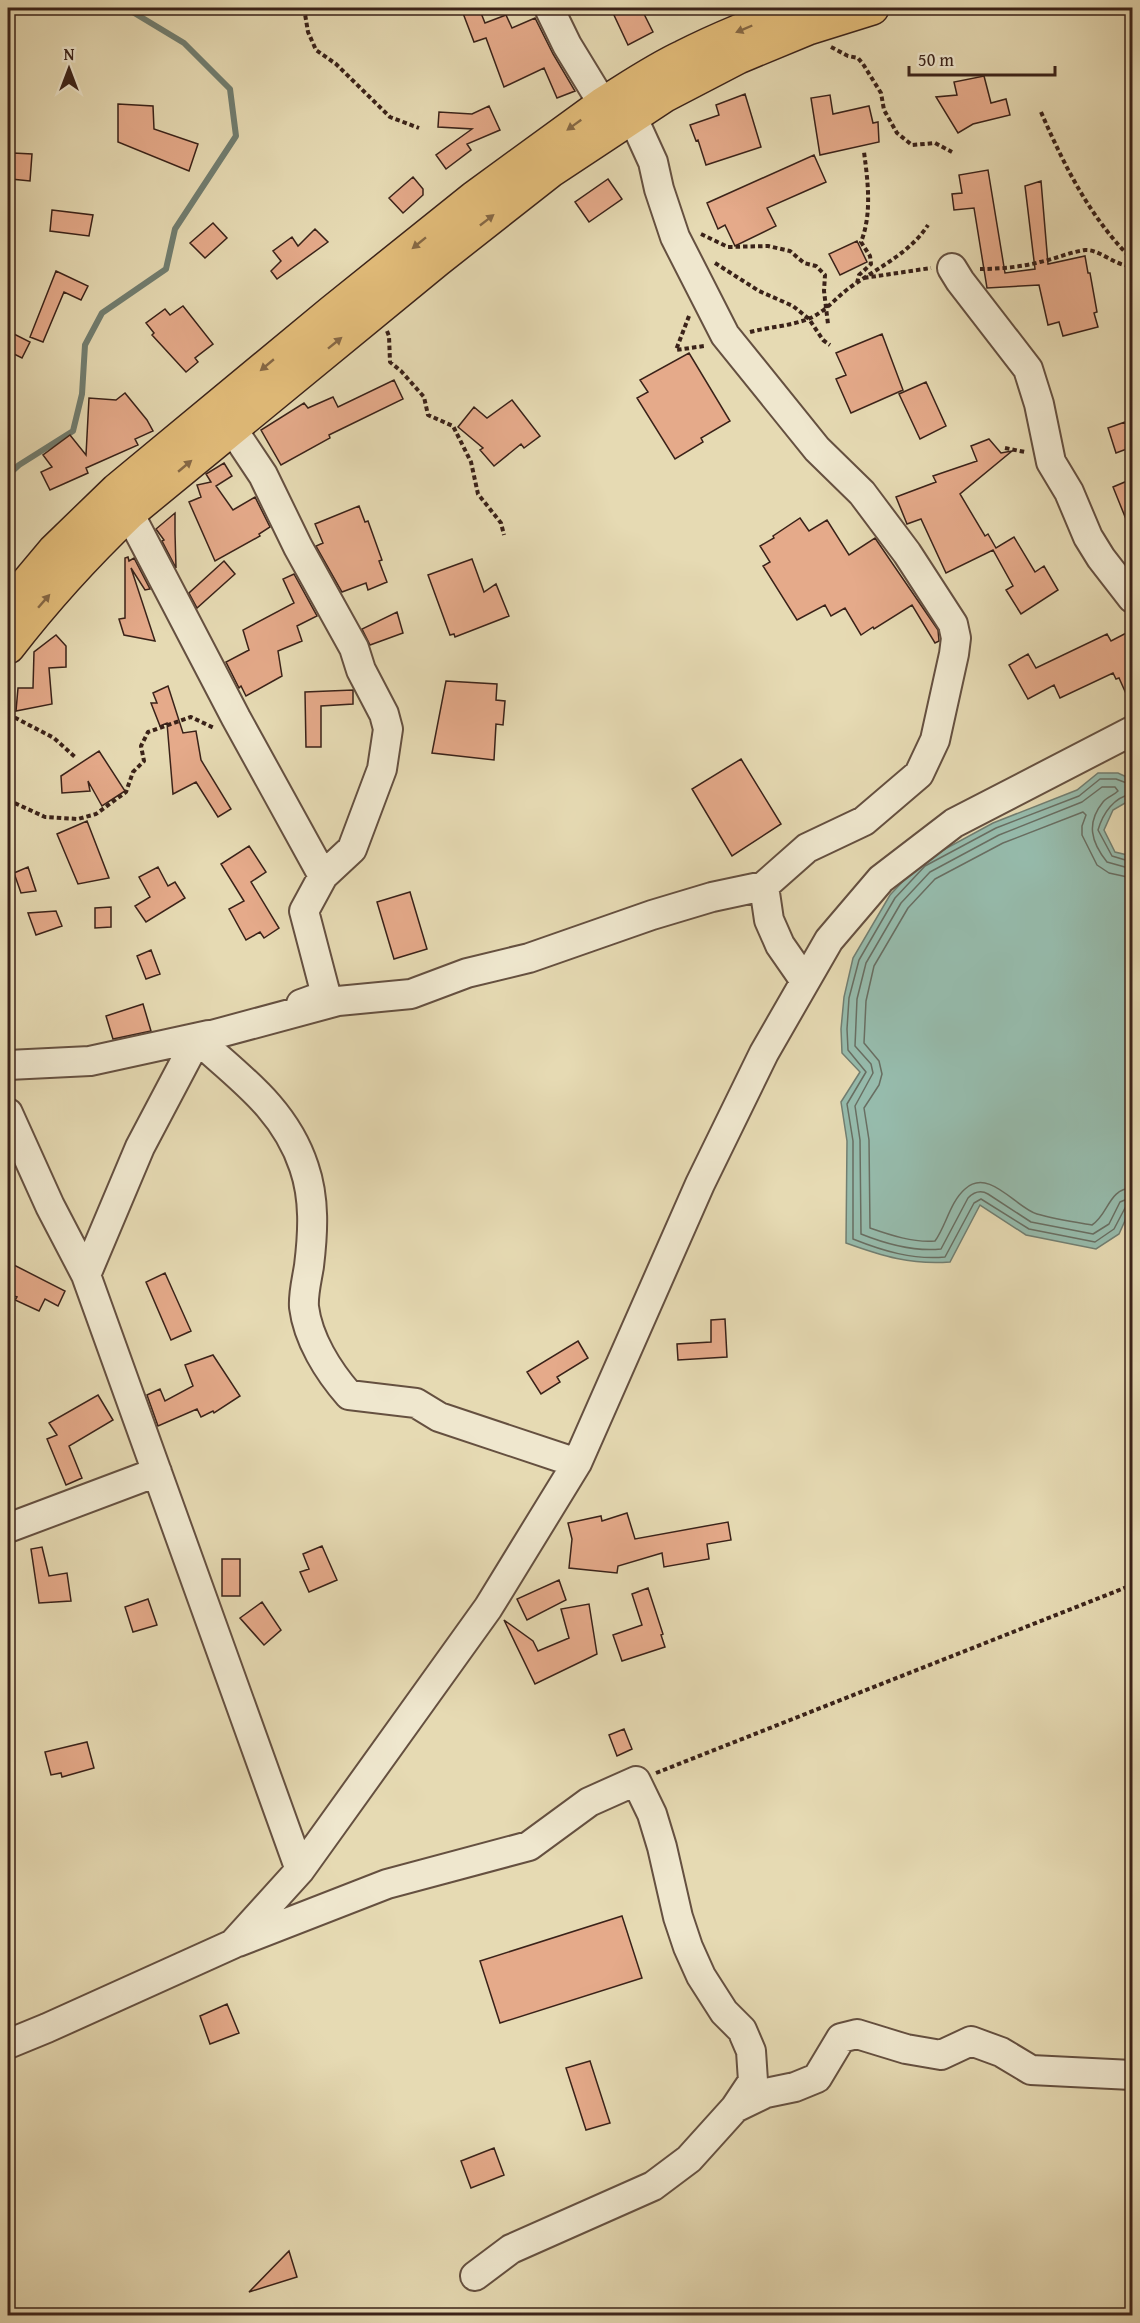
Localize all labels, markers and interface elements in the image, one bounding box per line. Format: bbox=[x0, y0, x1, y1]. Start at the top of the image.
one-way arrow bbox=[734, 24, 752, 34]
north arrow bbox=[39, 39, 99, 99]
scale bar bbox=[909, 39, 1054, 77]
text: N bbox=[64, 42, 75, 66]
text: 50 m bbox=[918, 46, 954, 73]
one-way arrow bbox=[567, 119, 583, 131]
one-way arrow bbox=[479, 214, 495, 227]
one-way arrow bbox=[411, 236, 427, 249]
one-way arrow bbox=[328, 337, 343, 349]
one-way arrow bbox=[260, 359, 275, 371]
one-way arrow bbox=[177, 460, 193, 473]
one-way arrow bbox=[37, 594, 50, 609]

